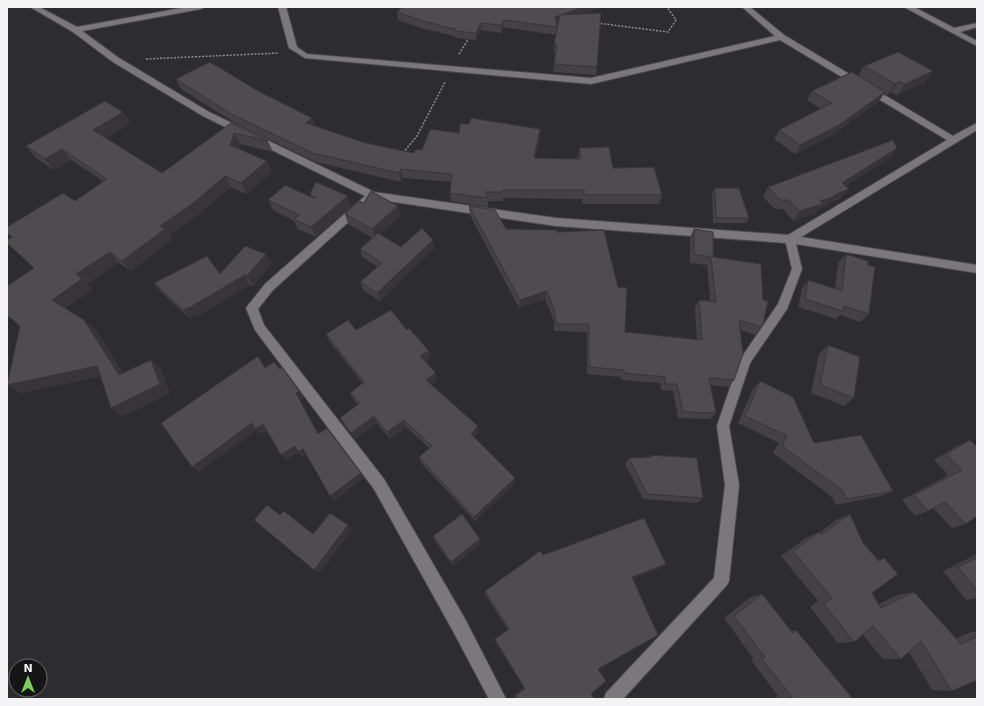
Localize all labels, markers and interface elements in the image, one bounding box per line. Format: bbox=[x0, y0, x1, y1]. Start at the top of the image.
north arrow bbox=[8, 658, 48, 698]
text: N bbox=[23, 662, 33, 675]

